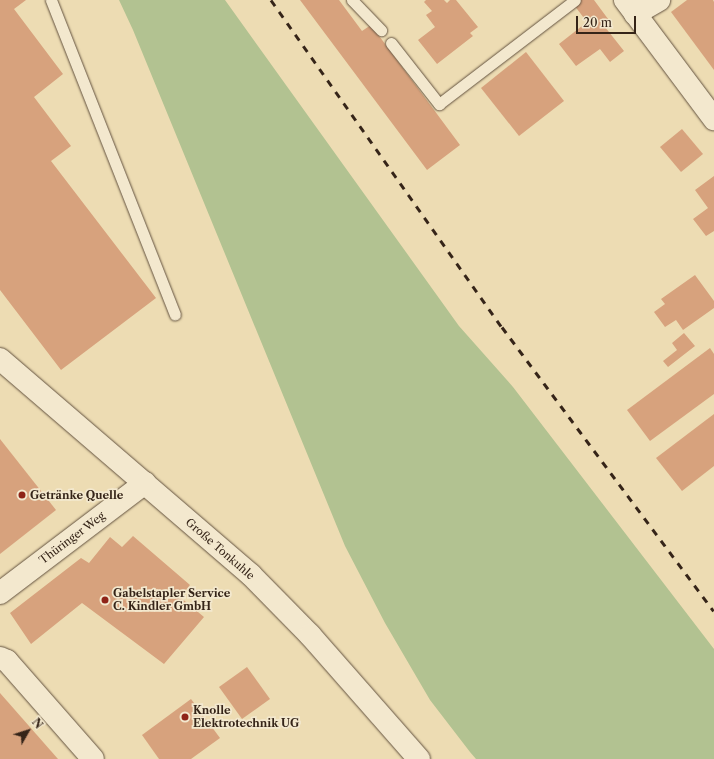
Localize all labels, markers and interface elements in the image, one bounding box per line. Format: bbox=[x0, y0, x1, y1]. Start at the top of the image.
scale bar bbox=[578, 8, 638, 34]
text: 20 m bbox=[583, 15, 612, 30]
place label: Getränke Quelle bbox=[30, 488, 123, 502]
marker: Getränke Quelle bbox=[17, 490, 27, 500]
street label: Thüringer Weg bbox=[36, 509, 108, 567]
street label: Große Tonkuhle bbox=[183, 515, 257, 583]
place label: Gabelstapler Service C. Kindler GmbH bbox=[113, 587, 230, 613]
marker: Gabelstapler Service C. Kindler GmbH bbox=[100, 595, 110, 605]
place label: Knolle Elektrotechnik UG bbox=[193, 704, 299, 730]
north arrow bbox=[8, 711, 48, 751]
marker: Knolle Elektrotechnik UG bbox=[180, 712, 190, 722]
text: N bbox=[29, 715, 46, 732]

